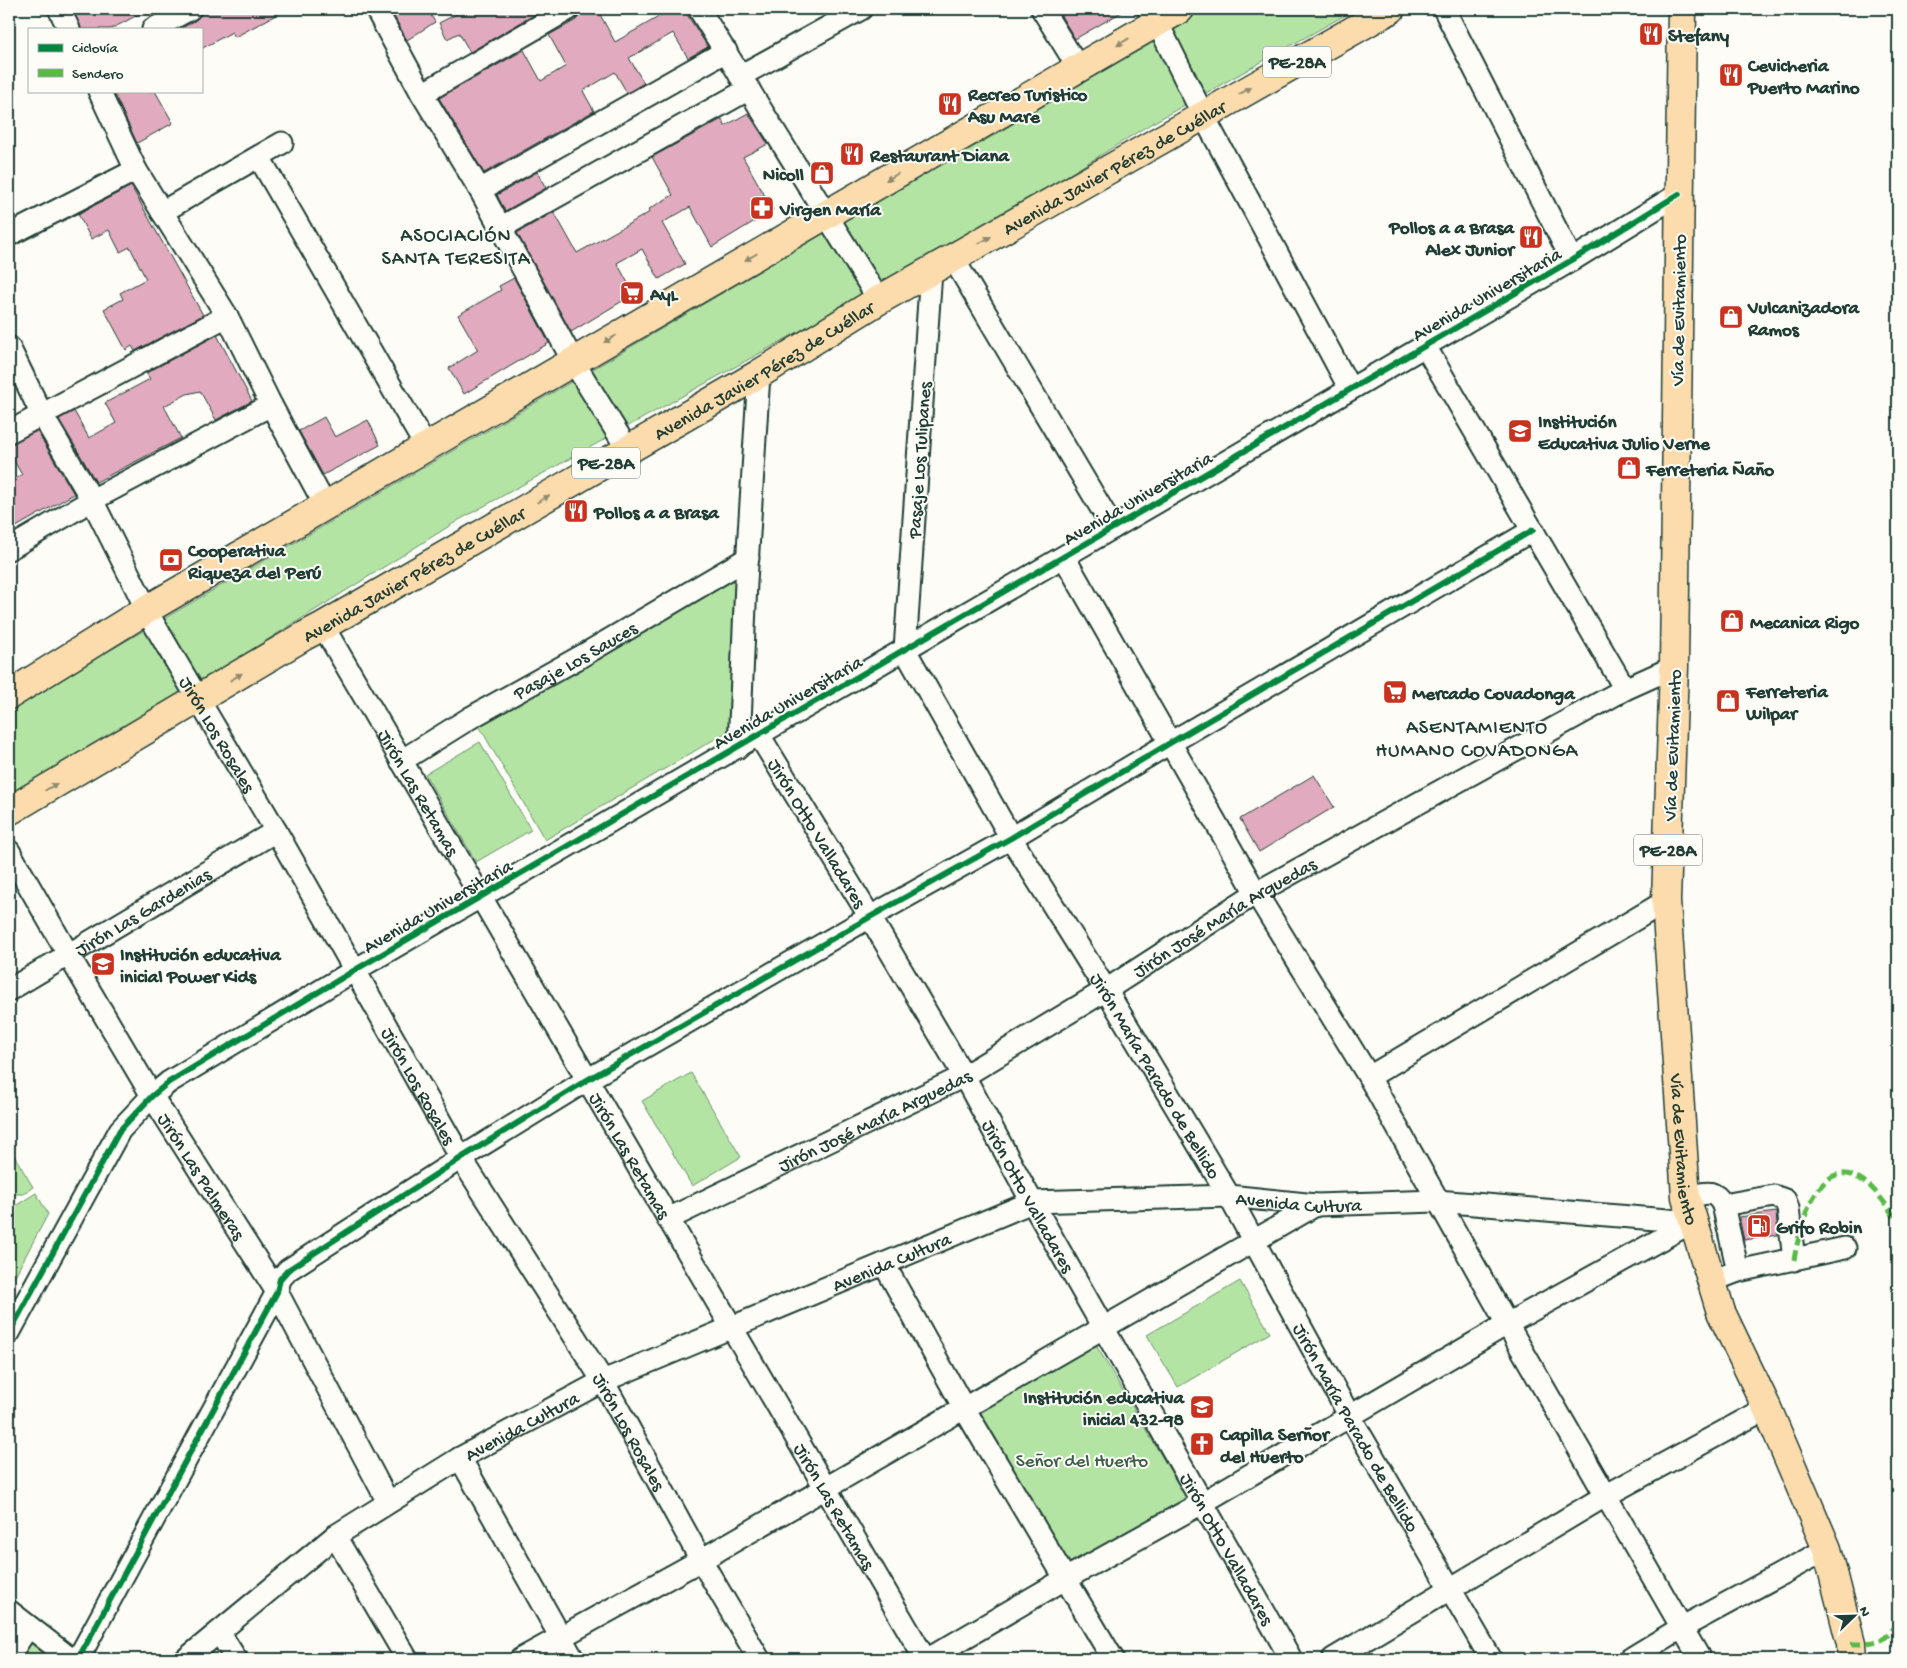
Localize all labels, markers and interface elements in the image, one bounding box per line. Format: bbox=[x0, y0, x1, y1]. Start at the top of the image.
restaurant icon: Stefany bbox=[1638, 21, 1664, 47]
place label: Stefany bbox=[1668, 26, 1730, 49]
legend bbox=[28, 28, 202, 92]
one-way arrow bbox=[1117, 38, 1130, 47]
text: Ciclovía bbox=[72, 40, 118, 58]
road number: PE-28A bbox=[1263, 46, 1331, 78]
place label: Cevicheria Puerto Marino bbox=[1747, 56, 1860, 101]
restaurant icon: Cevicheria Puerto Marino bbox=[1718, 62, 1744, 88]
text: Sendero bbox=[72, 66, 124, 84]
place label: Recreo Turistico Asu Mare bbox=[967, 85, 1088, 130]
one-way arrow bbox=[1239, 86, 1252, 95]
restaurant icon: Recreo Turistico Asu Mare bbox=[937, 91, 963, 117]
street label: Avenida Javier Pérez de Cuéllar bbox=[1000, 96, 1233, 242]
restaurant icon: Restaurant Diana bbox=[839, 141, 865, 167]
place label: Restaurant Diana bbox=[869, 146, 1011, 169]
shop icon: Nicoll bbox=[809, 160, 835, 186]
place label: Nicoll bbox=[763, 165, 804, 188]
one-way arrow bbox=[885, 172, 898, 181]
pharmacy icon: Virgen María bbox=[749, 195, 775, 221]
place label: Virgen María bbox=[779, 200, 882, 223]
place label: Pollos a a Brasa Alex Junior bbox=[1388, 218, 1516, 263]
restaurant icon: Pollos a a Brasa Alex Junior bbox=[1518, 224, 1544, 250]
district label: ASOCIACIÓN SANTA TERESITA bbox=[381, 226, 531, 272]
street label: Vía de Evitamiento bbox=[1668, 234, 1693, 387]
one-way arrow bbox=[978, 235, 991, 244]
street label: Avenida Universitaria bbox=[1409, 243, 1568, 348]
one-way arrow bbox=[744, 253, 757, 262]
supermarket icon: AyL bbox=[619, 280, 645, 306]
place label: AyL bbox=[649, 285, 679, 308]
street label: Avenida Javier Pérez de Cuéllar bbox=[651, 297, 881, 447]
place label: Vulcanizadora Ramos bbox=[1747, 298, 1860, 343]
shop icon: Vulcanizadora Ramos bbox=[1718, 304, 1744, 330]
one-way arrow bbox=[603, 335, 618, 343]
street label: Pasaje Los Tulipanes bbox=[904, 380, 939, 540]
place label: Institución Educativa Julio Verne bbox=[1538, 412, 1711, 457]
school or university icon: Institución Educativa Julio Verne bbox=[1507, 418, 1533, 444]
street label: Avenida Universitaria bbox=[1060, 447, 1219, 552]
road number: PE-28A bbox=[572, 448, 640, 478]
shop icon: Ferreteria Ñaño bbox=[1616, 455, 1642, 481]
place label: Ferreteria Ñaño bbox=[1645, 460, 1774, 483]
one-way arrow bbox=[535, 495, 550, 503]
restaurant icon: Pollos a a Brasa bbox=[563, 498, 589, 524]
street label: Avenida Javier Pérez de Cuéllar bbox=[300, 502, 532, 650]
place label: Pollos a a Brasa bbox=[593, 503, 720, 526]
place label: Cooperativa Riqueza del Perú bbox=[187, 541, 321, 586]
bank icon: Cooperativa Riqueza del Perú bbox=[158, 547, 184, 573]
shop icon: Mecanica Rigo bbox=[1719, 608, 1745, 634]
place label: Mecanica Rigo bbox=[1750, 613, 1860, 636]
street label: Pasaje Los Sauces bbox=[509, 618, 643, 707]
street label: Avenida Universitaria bbox=[710, 651, 869, 756]
street label: Vía de Evitamiento bbox=[1660, 669, 1689, 822]
street label: Jirón Los Rosales bbox=[172, 673, 259, 798]
one-way arrow bbox=[229, 673, 242, 682]
supermarket icon: Mercado Covadonga bbox=[1382, 679, 1408, 705]
place label: Ferreteria Wilpar bbox=[1745, 682, 1829, 727]
place label: Mercado Covadonga bbox=[1412, 684, 1576, 707]
shop icon: Ferreteria Wilpar bbox=[1715, 688, 1741, 714]
district label: ASENTAMIENTO HUMANO COVADONGA bbox=[1376, 718, 1579, 764]
street label: Jirón Las Retamas bbox=[371, 726, 463, 862]
street label: Jirón Otto Valladares bbox=[761, 755, 870, 914]
one-way arrow bbox=[44, 782, 57, 791]
road number: PE-28A bbox=[1634, 834, 1702, 866]
street label: Jirón José María Arguedas bbox=[1130, 853, 1322, 984]
street label: Avenida Universitaria bbox=[360, 855, 519, 960]
street label: Jirón Las Gardenias bbox=[72, 864, 217, 963]
place label: Institución educativa inicial Power Kids bbox=[120, 945, 282, 990]
school or university icon: Institución educativa inicial Power Kids bbox=[90, 951, 116, 977]
street label: Jirón María Parado de Bellido bbox=[1083, 970, 1224, 1184]
street label: Jirón Los Rosales bbox=[374, 1024, 459, 1150]
street label: Jirón José María Arguedas bbox=[776, 1066, 978, 1179]
street label: Vía de Evitamiento bbox=[1663, 1072, 1702, 1228]
street label: Jirón Las Retamas bbox=[582, 1089, 674, 1225]
street label: Jirón Las Palmeras bbox=[151, 1110, 249, 1246]
street label: Jirón Otto Valladares bbox=[975, 1117, 1078, 1279]
street label: Avenida Cultura bbox=[1234, 1189, 1364, 1220]
fuel station icon: Grifo Robin bbox=[1746, 1213, 1772, 1239]
place label: Grifo Robin bbox=[1776, 1218, 1863, 1241]
street label: Avenida Cultura bbox=[830, 1229, 956, 1299]
street label: Jirón María Parado de Bellido bbox=[1286, 1320, 1423, 1537]
street label: Jirón Los Rosales bbox=[586, 1369, 669, 1496]
street label: Avenida Cultura bbox=[462, 1387, 585, 1468]
place label: Institución educativa inicial 432-98 bbox=[1023, 1388, 1185, 1433]
school or university icon: Institución educativa inicial 432-98 bbox=[1189, 1394, 1215, 1420]
place label: Capilla Serñor del Huerto bbox=[1219, 1425, 1331, 1470]
church icon: Capilla Serñor del Huerto bbox=[1189, 1431, 1215, 1457]
street label: Jirón Las Retamas bbox=[787, 1440, 879, 1576]
park label: Señor del Huerto bbox=[1016, 1451, 1148, 1474]
street label: Jirón Otto Valladares bbox=[1173, 1470, 1278, 1631]
north arrow bbox=[1830, 1590, 1880, 1640]
text: N bbox=[1854, 1604, 1873, 1619]

